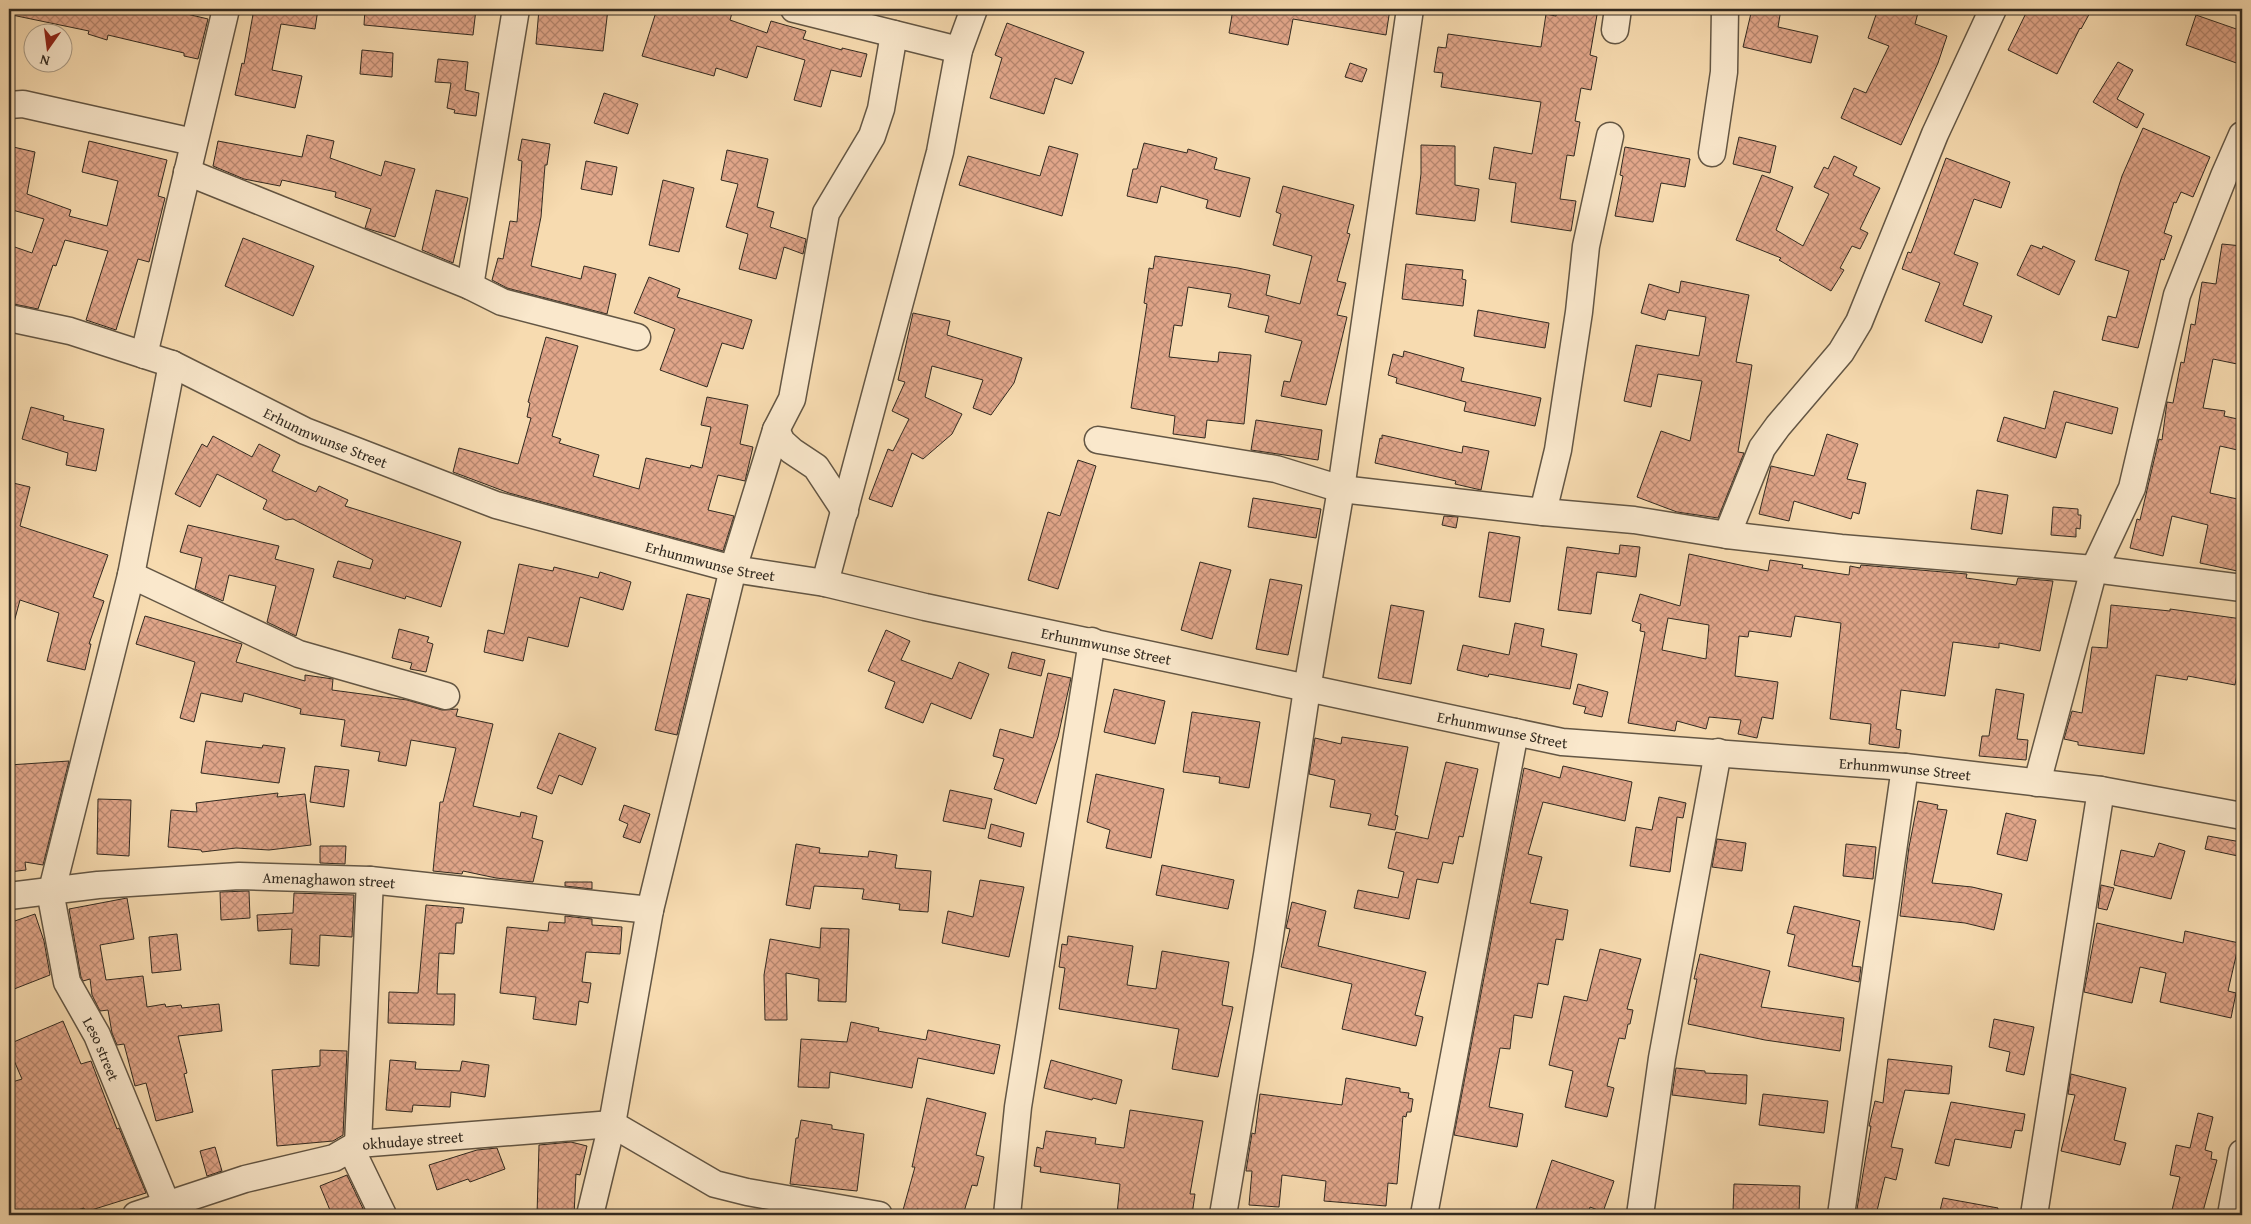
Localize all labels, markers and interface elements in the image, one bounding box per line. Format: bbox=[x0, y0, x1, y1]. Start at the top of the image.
north arrow bbox=[22, 22, 72, 72]
text: N bbox=[37, 50, 52, 71]
street label: Erhunmwunse Street bbox=[260, 401, 391, 473]
street label: Erhunmwunse Street bbox=[643, 535, 777, 586]
street label: Erhunmwunse Street bbox=[1039, 621, 1174, 670]
street label: Erhunmwunse Street bbox=[1435, 705, 1569, 753]
street label: Erhunmwunse Street bbox=[1838, 752, 1973, 785]
street label: Amenaghawon street bbox=[262, 866, 397, 893]
street label: Leso street bbox=[78, 1013, 125, 1084]
street label: okhudaye street bbox=[362, 1125, 465, 1154]

